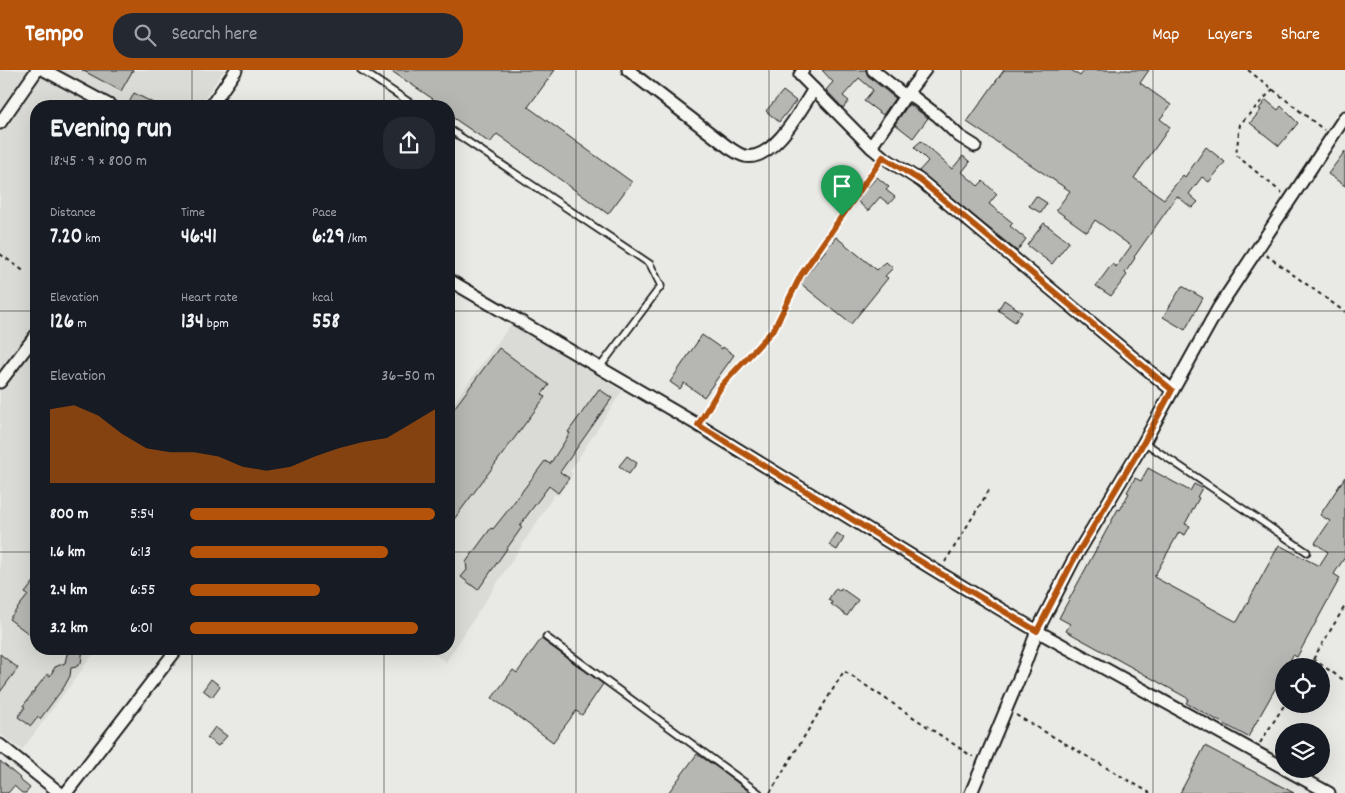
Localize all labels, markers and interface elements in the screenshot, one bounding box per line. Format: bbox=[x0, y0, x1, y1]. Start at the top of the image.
search box bbox=[113, 13, 463, 58]
text: Tempo bbox=[25, 18, 83, 52]
icon: search bbox=[131, 21, 159, 49]
text: Search here bbox=[171, 22, 257, 49]
text: Map bbox=[1152, 23, 1179, 48]
text: Layers bbox=[1207, 23, 1253, 48]
text: Share bbox=[1281, 23, 1320, 48]
text: Evening run bbox=[50, 111, 172, 151]
button: share bbox=[383, 117, 435, 169]
text: 18:45 · 9 × 800 m bbox=[50, 150, 147, 173]
pin bbox=[821, 165, 863, 216]
icon: arrive bbox=[828, 172, 856, 200]
text: Distance bbox=[50, 203, 96, 223]
text: Time bbox=[181, 203, 205, 223]
text: Pace bbox=[312, 203, 337, 223]
text: 7.20 bbox=[50, 223, 82, 253]
text: 46:41 bbox=[181, 223, 217, 253]
text: 6:29 bbox=[312, 223, 345, 253]
text: km bbox=[82, 229, 101, 249]
text: /km bbox=[345, 229, 367, 249]
text: Elevation bbox=[50, 288, 99, 308]
text: Heart rate bbox=[181, 288, 238, 308]
text: kcal bbox=[312, 288, 333, 308]
text: 126 bbox=[50, 308, 74, 338]
text: 134 bbox=[181, 308, 204, 338]
text: 558 bbox=[312, 308, 340, 338]
text: m bbox=[74, 314, 87, 334]
text: bpm bbox=[204, 314, 229, 334]
text: Elevation bbox=[50, 365, 106, 388]
text: 36–50 m bbox=[381, 365, 435, 388]
text: 800 m bbox=[50, 503, 89, 526]
text: 5:54 bbox=[130, 503, 154, 526]
text: 1.6 km bbox=[50, 541, 85, 564]
text: 6:13 bbox=[130, 541, 151, 564]
text: 2.4 km bbox=[50, 579, 88, 602]
text: 6:55 bbox=[130, 579, 155, 602]
text: 3.2 km bbox=[50, 617, 88, 640]
text: 6:01 bbox=[130, 617, 153, 640]
map controls bbox=[1275, 658, 1330, 778]
button: locate bbox=[1275, 658, 1330, 713]
button: layers bbox=[1275, 723, 1330, 778]

